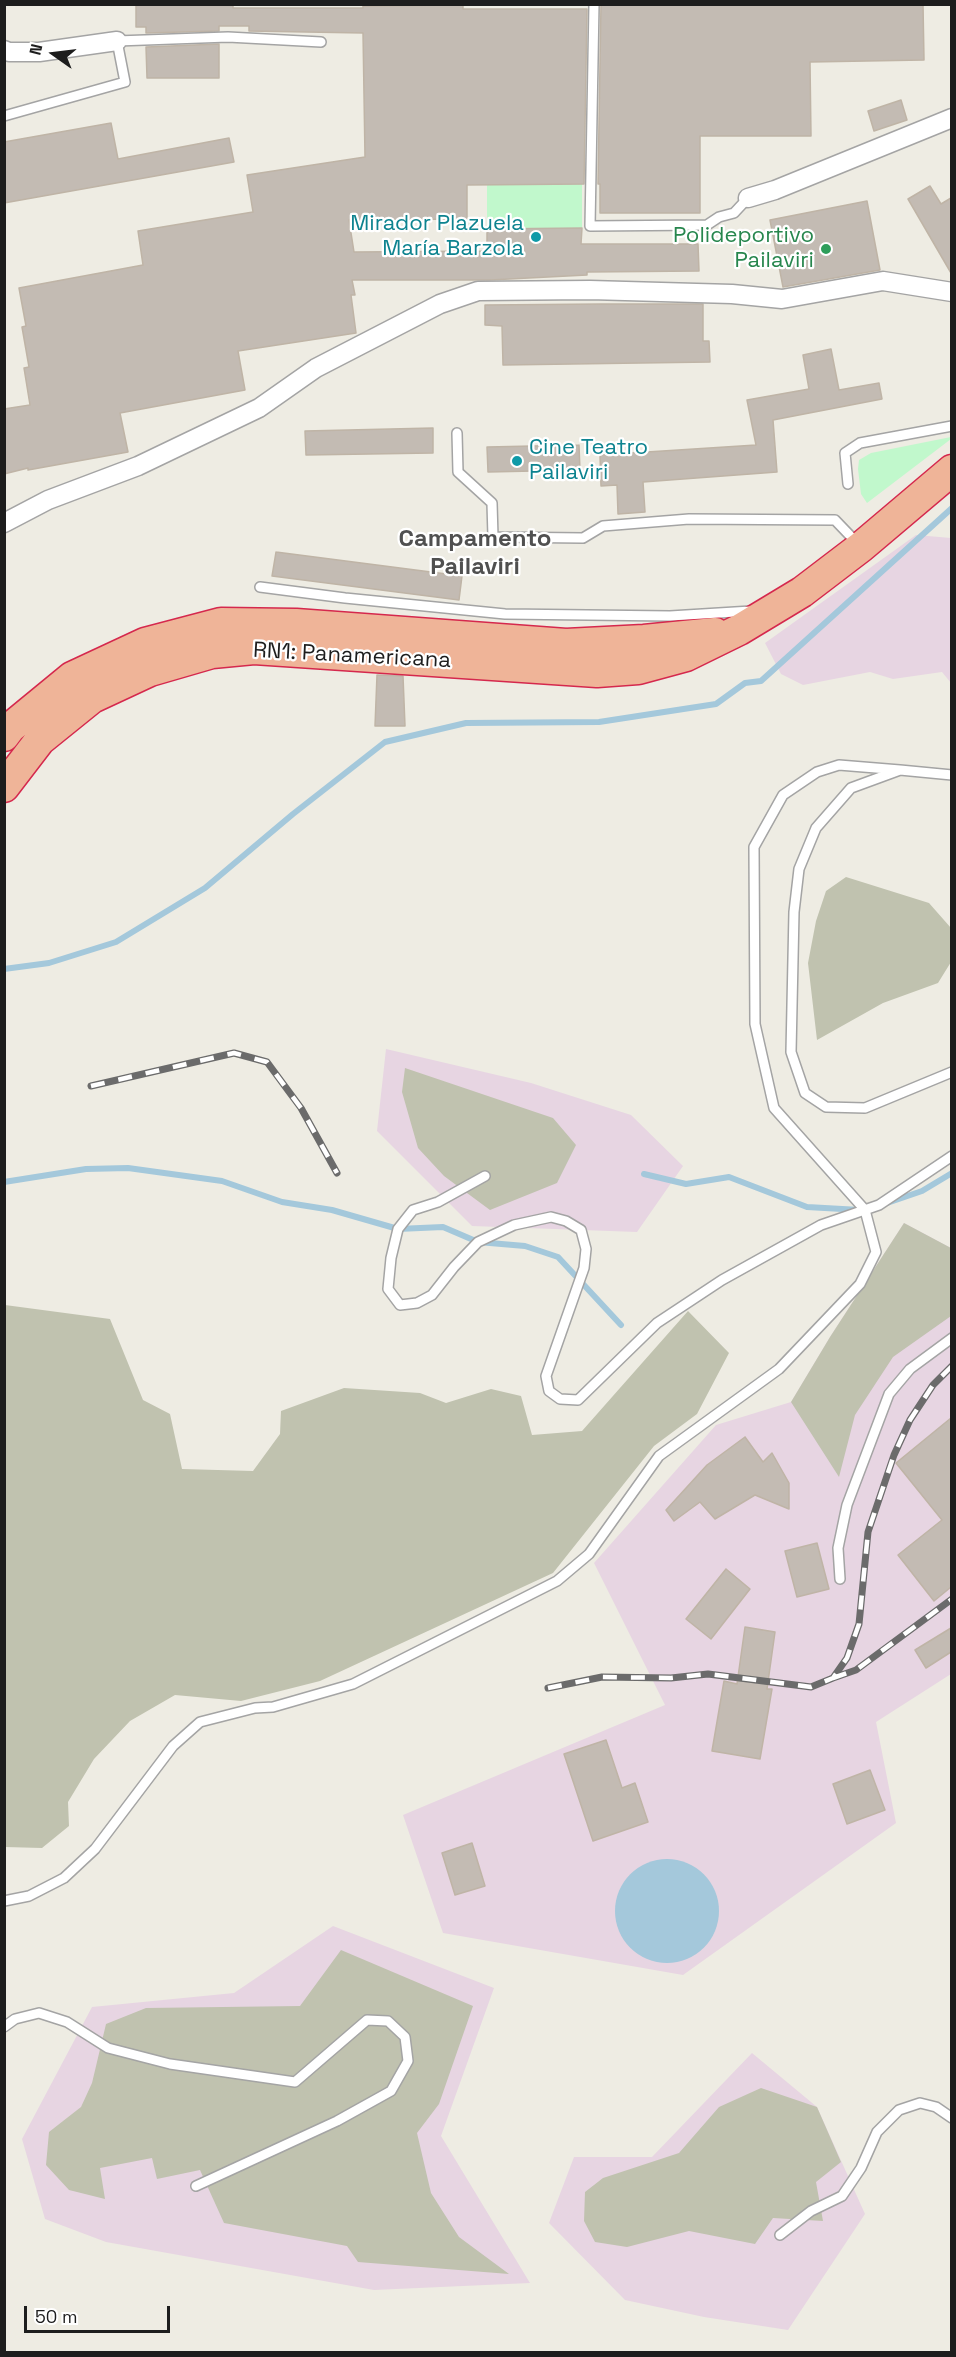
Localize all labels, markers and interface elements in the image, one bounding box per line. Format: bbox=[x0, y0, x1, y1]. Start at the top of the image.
north arrow bbox=[24, 24, 84, 84]
text: N bbox=[25, 42, 48, 57]
place label: Mirador Plazuela María Barzola bbox=[350, 211, 524, 262]
place label: Polideportivo Pailaviri bbox=[673, 223, 814, 274]
marker: Mirador Plazuela María Barzola bbox=[529, 230, 543, 244]
marker: Polideportivo Pailaviri bbox=[819, 242, 833, 256]
place label: Cine Teatro Pailaviri bbox=[529, 435, 648, 487]
marker: Cine Teatro Pailaviri bbox=[510, 454, 524, 468]
district label: Campamento Pailaviri bbox=[399, 525, 551, 581]
street label: RN1: Panamericana bbox=[252, 638, 452, 674]
scale bar bbox=[27, 2294, 172, 2332]
text: 50 m bbox=[35, 2305, 77, 2328]

